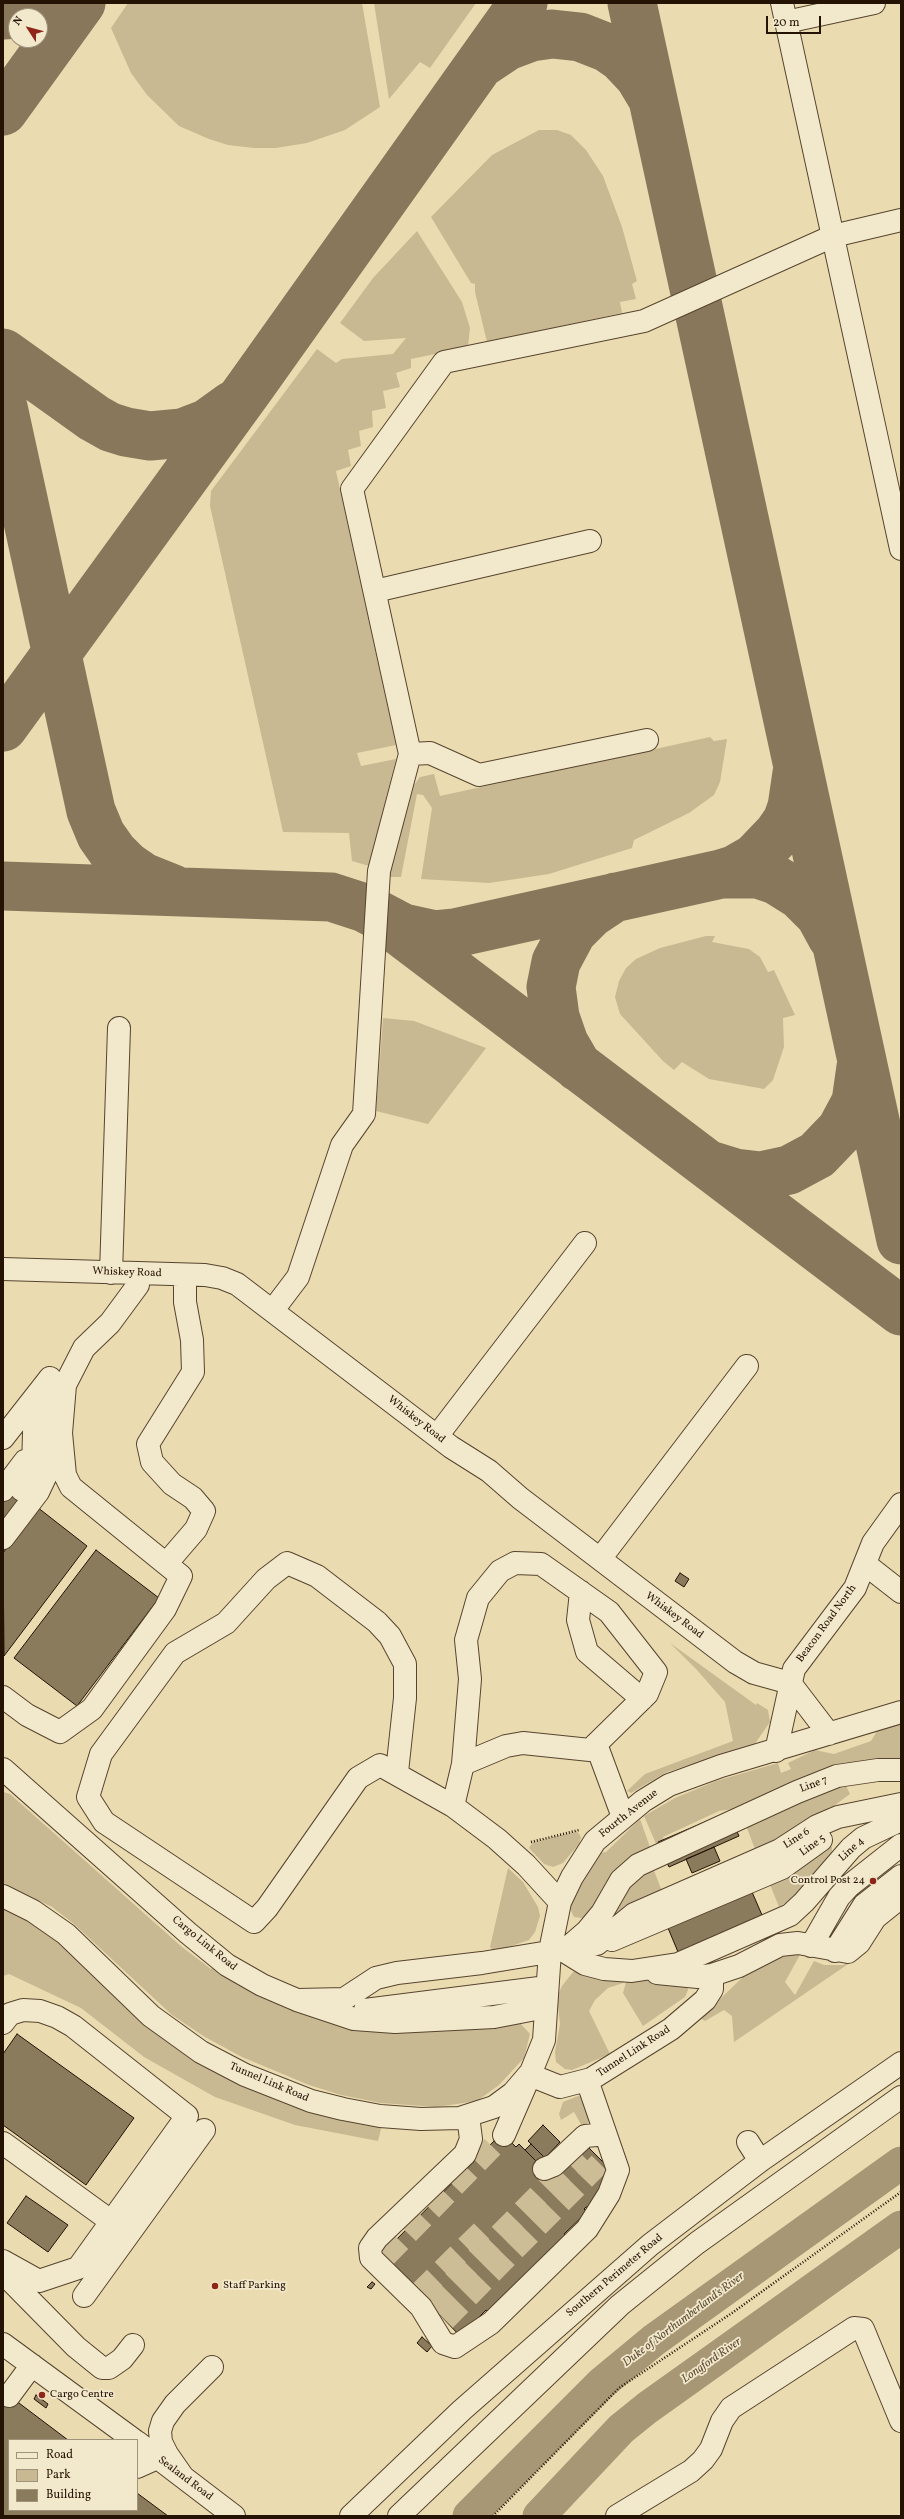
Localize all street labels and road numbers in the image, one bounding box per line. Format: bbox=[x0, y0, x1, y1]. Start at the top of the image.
street label: Whiskey Road bbox=[92, 1265, 162, 1281]
street label: Whiskey Road bbox=[385, 1393, 447, 1447]
street label: Beacon Road North bbox=[794, 1582, 860, 1666]
street label: Whiskey Road bbox=[642, 1590, 706, 1642]
street label: Line 7 bbox=[798, 1774, 830, 1796]
street label: Fourth Avenue bbox=[597, 1787, 661, 1841]
street label: Line 6 bbox=[781, 1826, 813, 1852]
street label: Line 5 bbox=[797, 1832, 829, 1860]
street label: Line 4 bbox=[836, 1835, 868, 1865]
street label: Cargo Link Road bbox=[169, 1914, 239, 1974]
street label: Tunnel Link Road bbox=[595, 2023, 673, 2081]
street label: Tunnel Link Road bbox=[227, 2060, 311, 2106]
street label: Southern Perimeter Road bbox=[564, 2232, 666, 2320]
street label: Sealand Road bbox=[155, 2454, 215, 2504]

